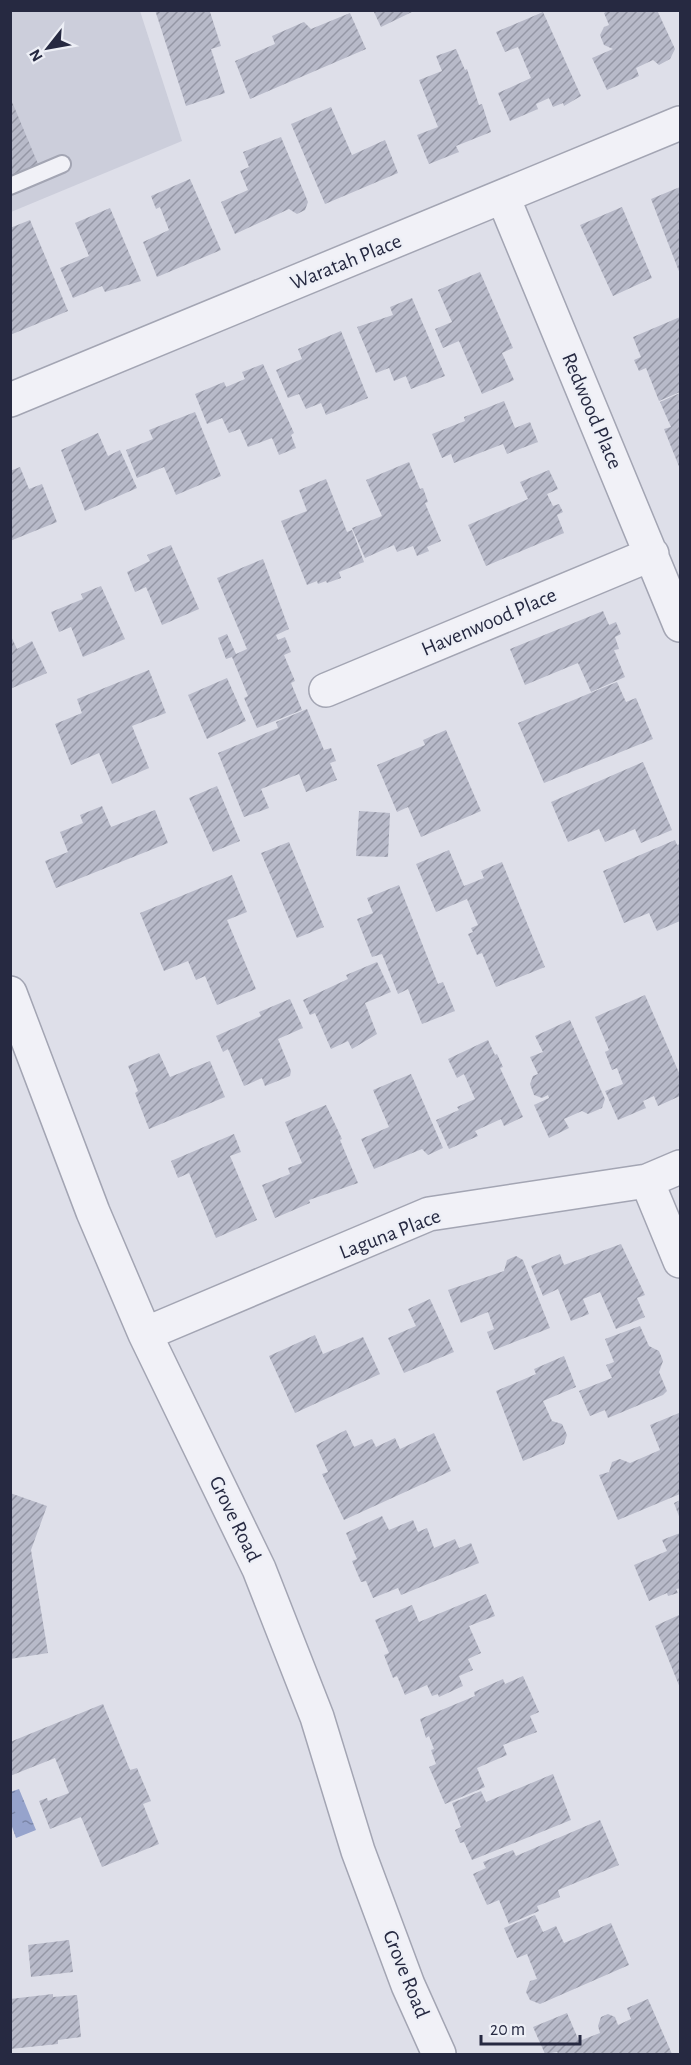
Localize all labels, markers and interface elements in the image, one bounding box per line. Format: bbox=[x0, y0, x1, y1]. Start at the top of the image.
north arrow bbox=[18, 18, 78, 78]
text: N bbox=[26, 46, 46, 64]
street label: Waratah Place bbox=[287, 230, 405, 294]
street label: Redwood Place bbox=[558, 350, 626, 472]
street label: Havenwood Place bbox=[418, 584, 560, 660]
street label: Laguna Place bbox=[336, 1205, 444, 1263]
street label: Grove Road bbox=[205, 1473, 265, 1565]
street label: Grove Road bbox=[379, 1927, 433, 2021]
scale bar bbox=[481, 2008, 580, 2046]
text: 20 m bbox=[490, 2021, 525, 2039]

